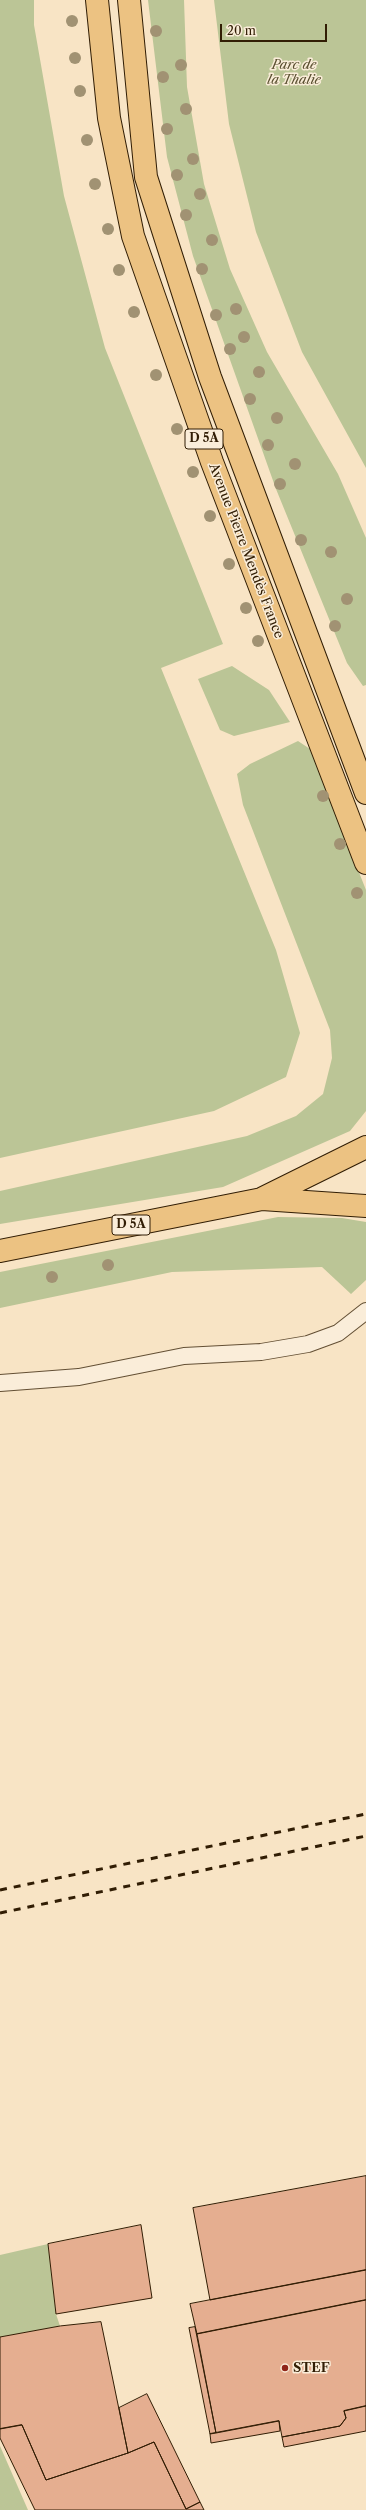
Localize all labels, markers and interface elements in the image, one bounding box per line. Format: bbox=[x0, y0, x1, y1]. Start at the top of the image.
scale bar bbox=[222, 16, 329, 42]
text: 20 m bbox=[227, 23, 256, 38]
park label: Parc de la Thalie bbox=[267, 57, 321, 88]
road number: D 5A bbox=[185, 429, 223, 449]
street label: Avenue Pierre Mendès France bbox=[205, 461, 287, 641]
road number: D 5A bbox=[112, 1215, 150, 1235]
place label: STEF bbox=[293, 2360, 330, 2376]
marker: STEF bbox=[280, 2363, 290, 2373]

